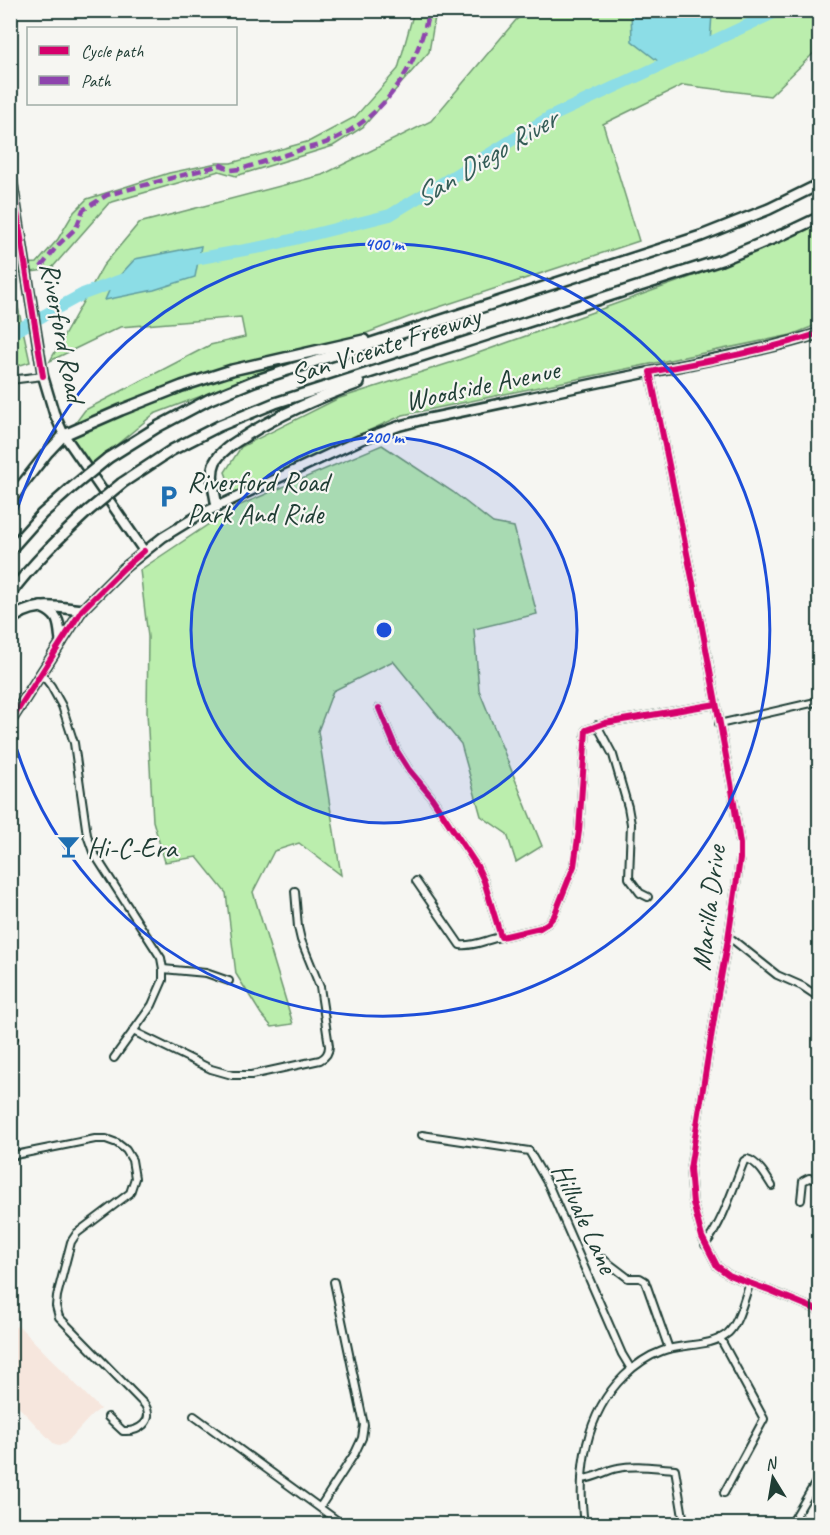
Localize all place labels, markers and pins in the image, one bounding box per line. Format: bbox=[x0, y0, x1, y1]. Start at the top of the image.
place label: Riverford Road Park And Ride bbox=[187, 464, 333, 531]
parking icon: Riverford Road Park And Ride bbox=[156, 484, 182, 510]
centre of rings bbox=[374, 620, 394, 640]
place label: Hi-C-Era bbox=[87, 830, 179, 865]
bar icon: Hi-C-Era bbox=[56, 834, 82, 860]

